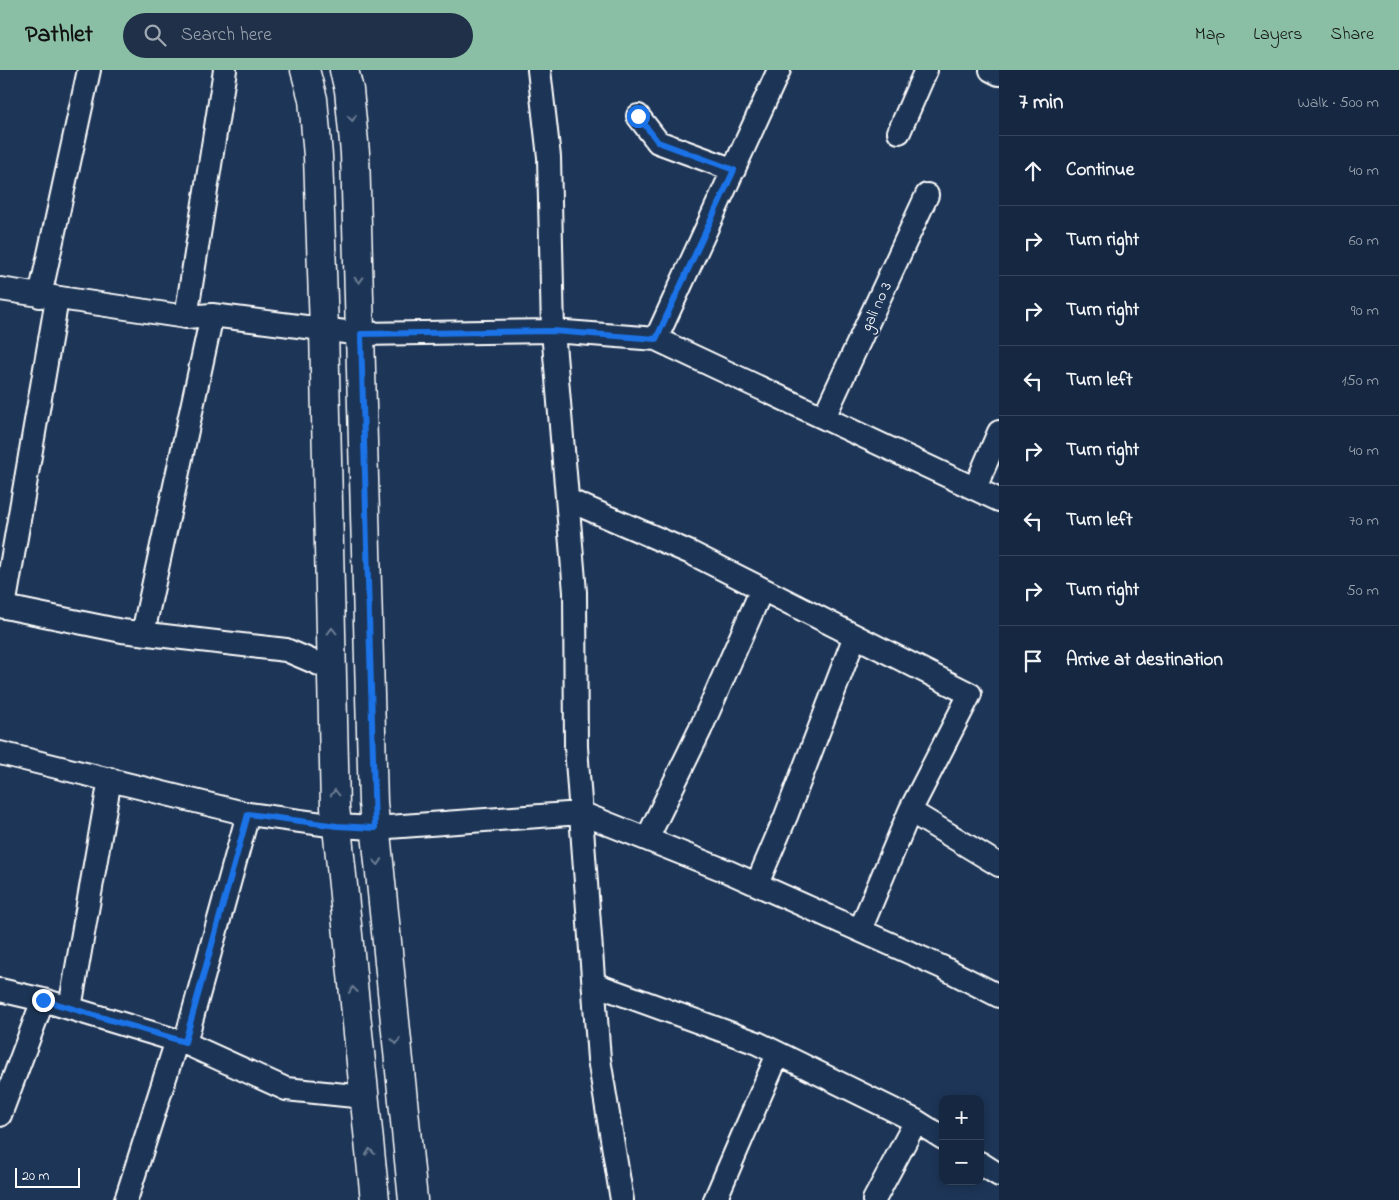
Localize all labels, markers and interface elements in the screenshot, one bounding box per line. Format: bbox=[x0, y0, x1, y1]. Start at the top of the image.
search box bbox=[123, 13, 473, 58]
text: Pathlet bbox=[25, 18, 93, 53]
icon: search bbox=[141, 21, 169, 49]
text: Search here bbox=[181, 22, 272, 49]
text: Map bbox=[1195, 22, 1225, 48]
text: Layers bbox=[1253, 22, 1303, 48]
text: Share bbox=[1331, 22, 1374, 48]
text: 7 min bbox=[1019, 88, 1063, 118]
text: Walk · 500 m bbox=[1297, 91, 1379, 115]
route start bbox=[627, 105, 650, 128]
one-way arrow bbox=[346, 114, 357, 122]
icon: ahead bbox=[1019, 157, 1047, 185]
text: Continue bbox=[1066, 157, 1134, 184]
text: 40 m bbox=[1349, 159, 1379, 183]
icon: right bbox=[1019, 227, 1047, 255]
text: Turn right bbox=[1066, 227, 1139, 254]
text: 60 m bbox=[1349, 229, 1379, 253]
one-way arrow bbox=[354, 277, 365, 285]
street label: gali no 3 bbox=[854, 278, 899, 336]
icon: right bbox=[1019, 297, 1047, 325]
text: Turn right bbox=[1066, 297, 1139, 324]
text: 90 m bbox=[1351, 299, 1379, 323]
icon: left bbox=[1019, 367, 1047, 395]
text: Turn left bbox=[1066, 367, 1133, 394]
text: 150 m bbox=[1341, 369, 1379, 393]
icon: right bbox=[1019, 437, 1047, 465]
text: Turn right bbox=[1066, 437, 1139, 464]
text: 40 m bbox=[1349, 439, 1379, 463]
icon: left bbox=[1019, 507, 1047, 535]
text: Turn left bbox=[1066, 507, 1133, 534]
text: 70 m bbox=[1349, 509, 1379, 533]
icon: right bbox=[1019, 577, 1047, 605]
text: Turn right bbox=[1066, 577, 1139, 604]
text: 50 m bbox=[1347, 579, 1379, 603]
one-way arrow bbox=[326, 627, 337, 635]
icon: arrive bbox=[1019, 647, 1047, 675]
text: Arrive at destination bbox=[1066, 647, 1223, 674]
one-way arrow bbox=[330, 789, 340, 797]
one-way arrow bbox=[372, 859, 383, 867]
one-way arrow bbox=[348, 986, 359, 994]
route end bbox=[32, 989, 55, 1012]
one-way arrow bbox=[390, 1038, 401, 1046]
map controls bbox=[939, 1095, 984, 1185]
button: + bbox=[939, 1095, 984, 1140]
button: − bbox=[939, 1140, 984, 1185]
one-way arrow bbox=[365, 1147, 376, 1155]
scale bar bbox=[15, 1165, 80, 1188]
text: 20 m bbox=[22, 1166, 49, 1187]

